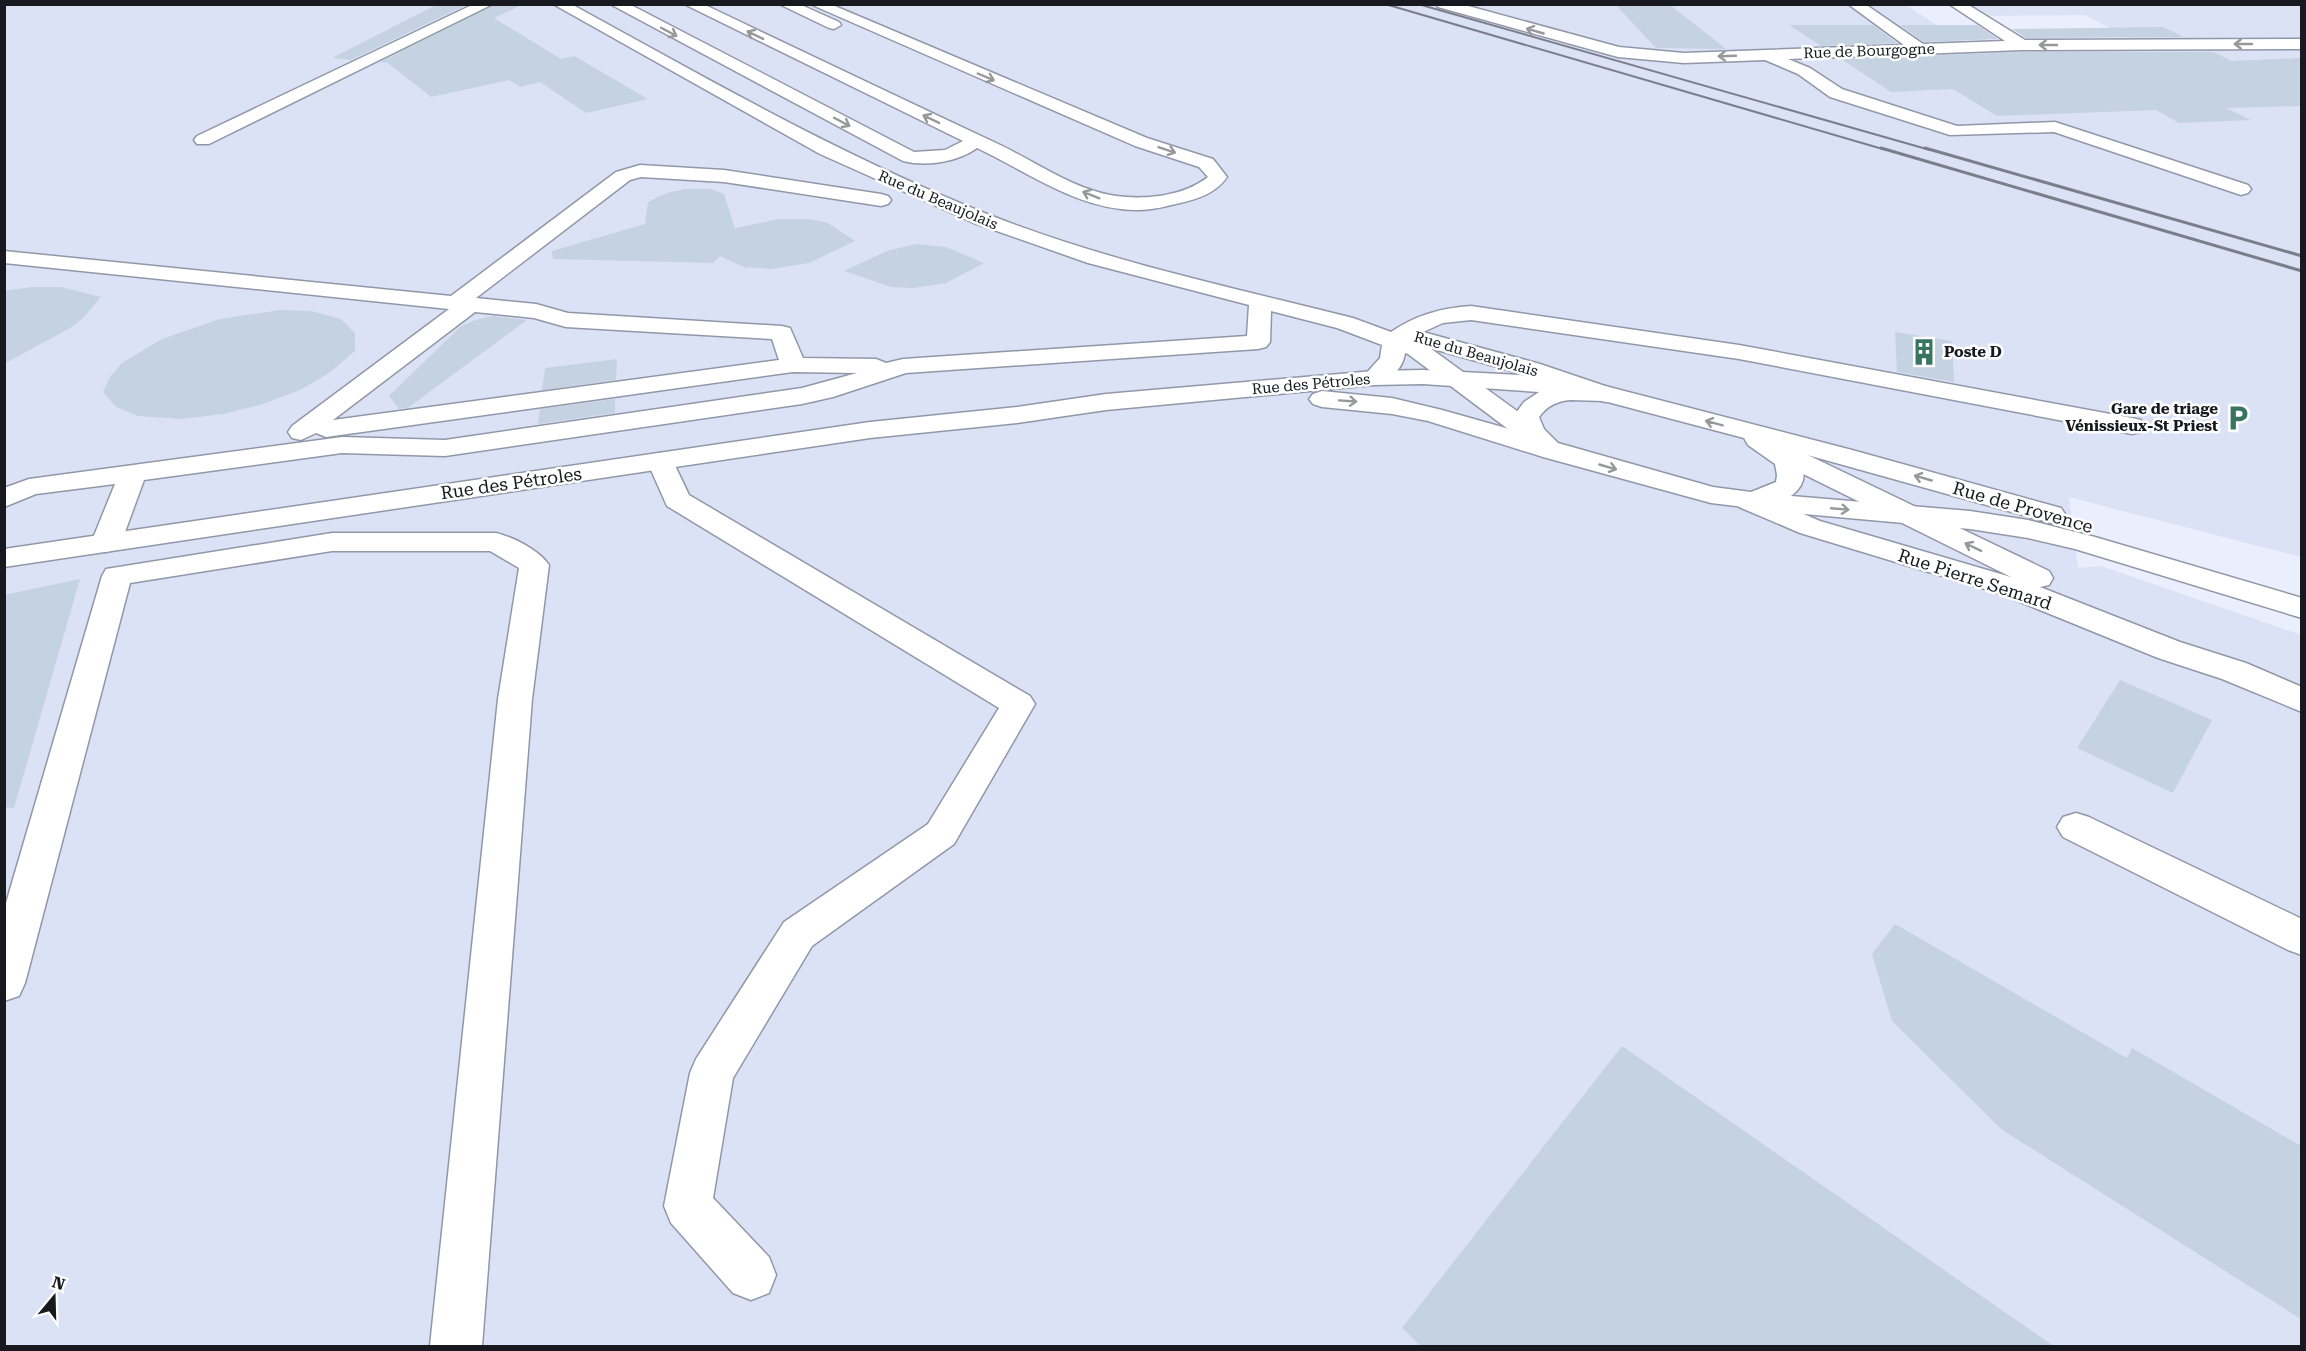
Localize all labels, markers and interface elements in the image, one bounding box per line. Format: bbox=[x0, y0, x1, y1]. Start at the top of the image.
one-way arrow bbox=[1526, 25, 1545, 36]
one-way arrow bbox=[659, 26, 677, 38]
one-way arrow bbox=[747, 29, 765, 41]
one-way arrow bbox=[2234, 38, 2254, 50]
one-way arrow bbox=[2039, 39, 2059, 51]
street label: Rue de Bourgogne bbox=[1803, 40, 1935, 62]
one-way arrow bbox=[1718, 51, 1738, 62]
one-way arrow bbox=[977, 71, 995, 83]
one-way arrow bbox=[923, 113, 941, 125]
one-way arrow bbox=[832, 116, 850, 128]
one-way arrow bbox=[1157, 145, 1176, 156]
street label: Rue du Beaujolais bbox=[875, 167, 1001, 233]
one-way arrow bbox=[1082, 189, 1101, 200]
street label: Rue du Beaujolais bbox=[1412, 328, 1540, 380]
building icon: Poste D bbox=[1909, 337, 1939, 367]
place label: Poste D bbox=[1944, 343, 2002, 361]
street label: Rue des Pétroles bbox=[1251, 370, 1371, 398]
one-way arrow bbox=[1338, 395, 1358, 406]
place label: Gare de triage Vénissieux-St Priest bbox=[2065, 400, 2218, 435]
parking icon: Gare de triage Vénissieux-St Priest bbox=[2223, 403, 2253, 433]
one-way arrow bbox=[1705, 417, 1724, 429]
one-way arrow bbox=[1598, 462, 1617, 473]
street label: Rue des Pétroles bbox=[439, 463, 583, 503]
one-way arrow bbox=[1914, 472, 1933, 483]
street label: Rue de Provence bbox=[1950, 477, 2096, 537]
one-way arrow bbox=[1830, 504, 1850, 515]
one-way arrow bbox=[1965, 540, 1983, 552]
street label: Rue Pierre Semard bbox=[1895, 544, 2055, 614]
north arrow bbox=[24, 1267, 84, 1327]
text: N bbox=[50, 1272, 68, 1294]

